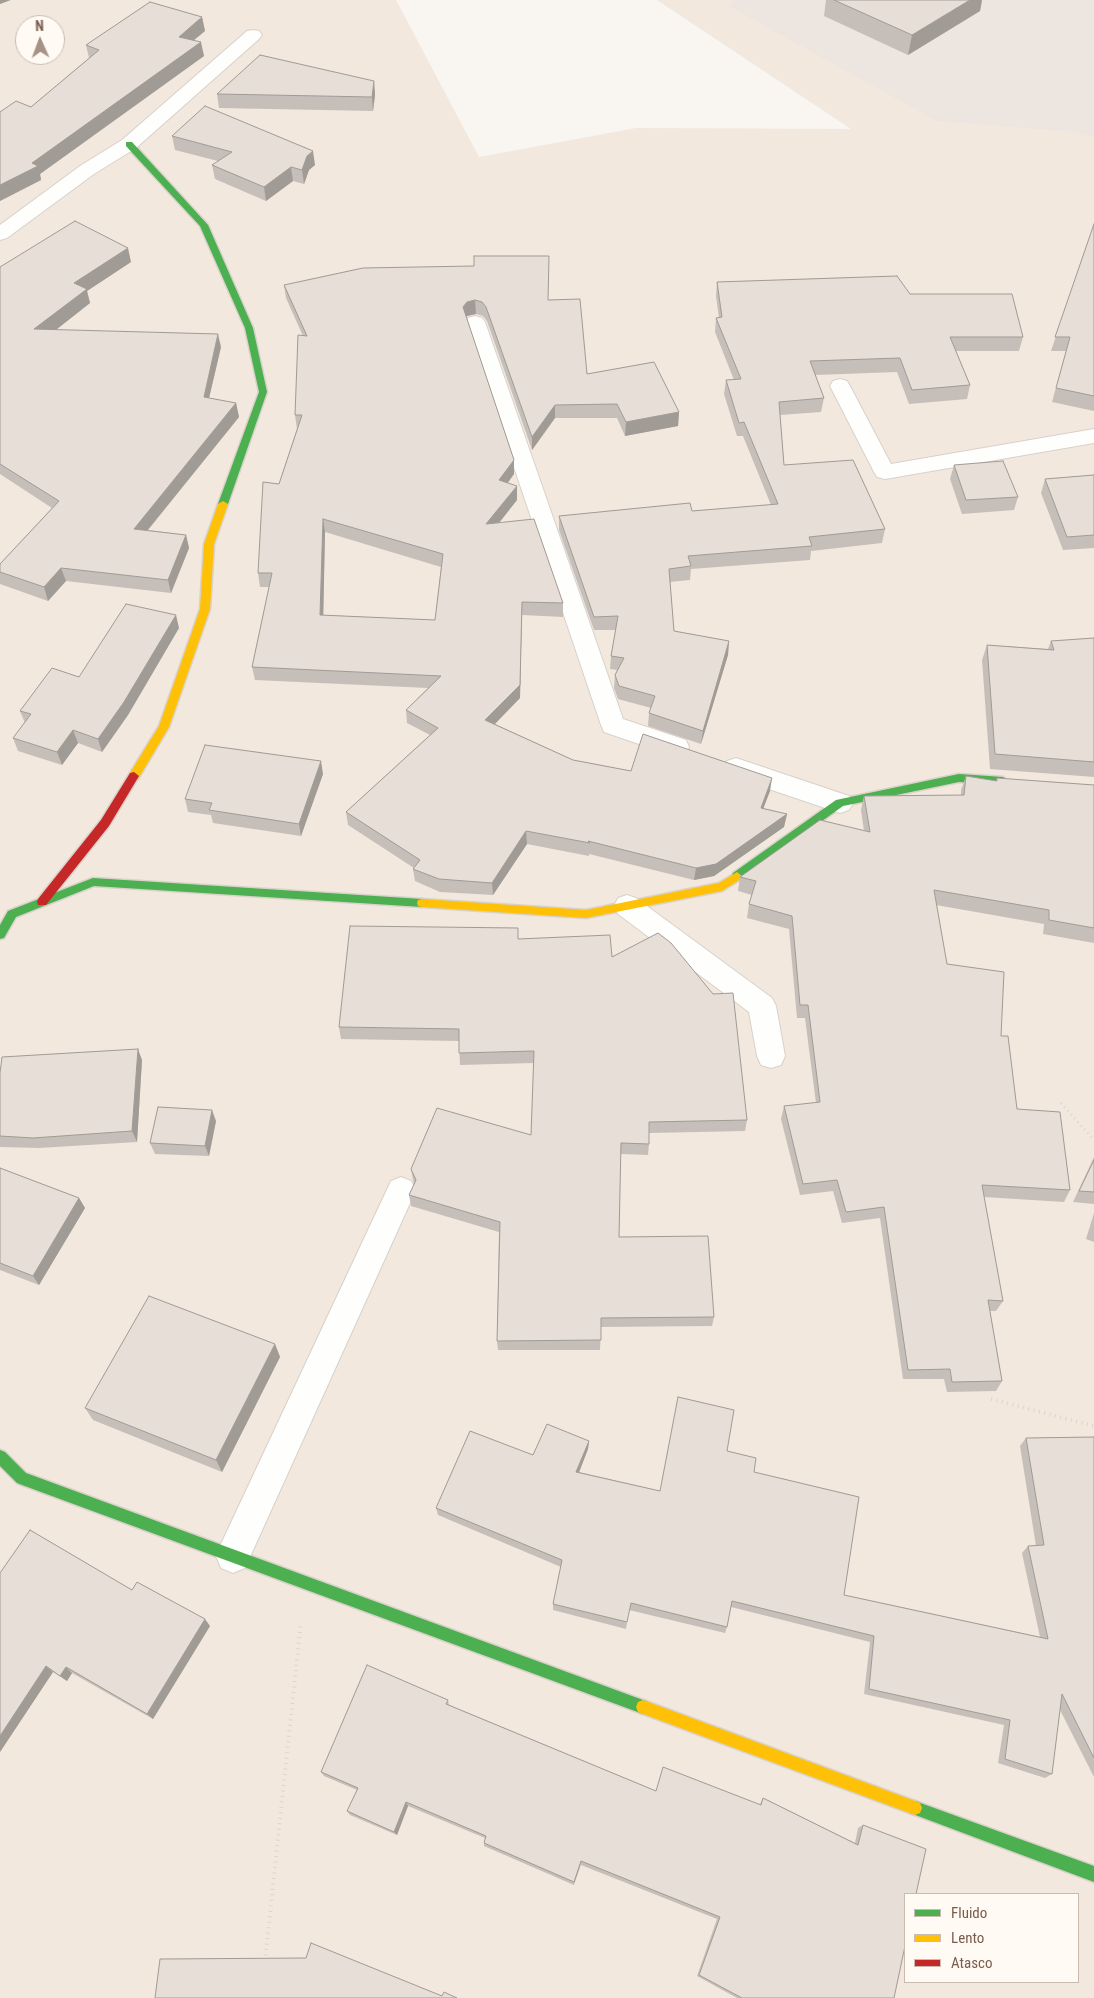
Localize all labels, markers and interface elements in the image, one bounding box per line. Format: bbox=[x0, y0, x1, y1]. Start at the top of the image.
north arrow bbox=[15, 15, 65, 65]
text: N bbox=[35, 18, 44, 34]
legend bbox=[904, 1893, 1079, 1983]
text: Fluido bbox=[951, 1904, 987, 1922]
text: Lento bbox=[951, 1929, 984, 1947]
text: Atasco bbox=[951, 1954, 992, 1972]

